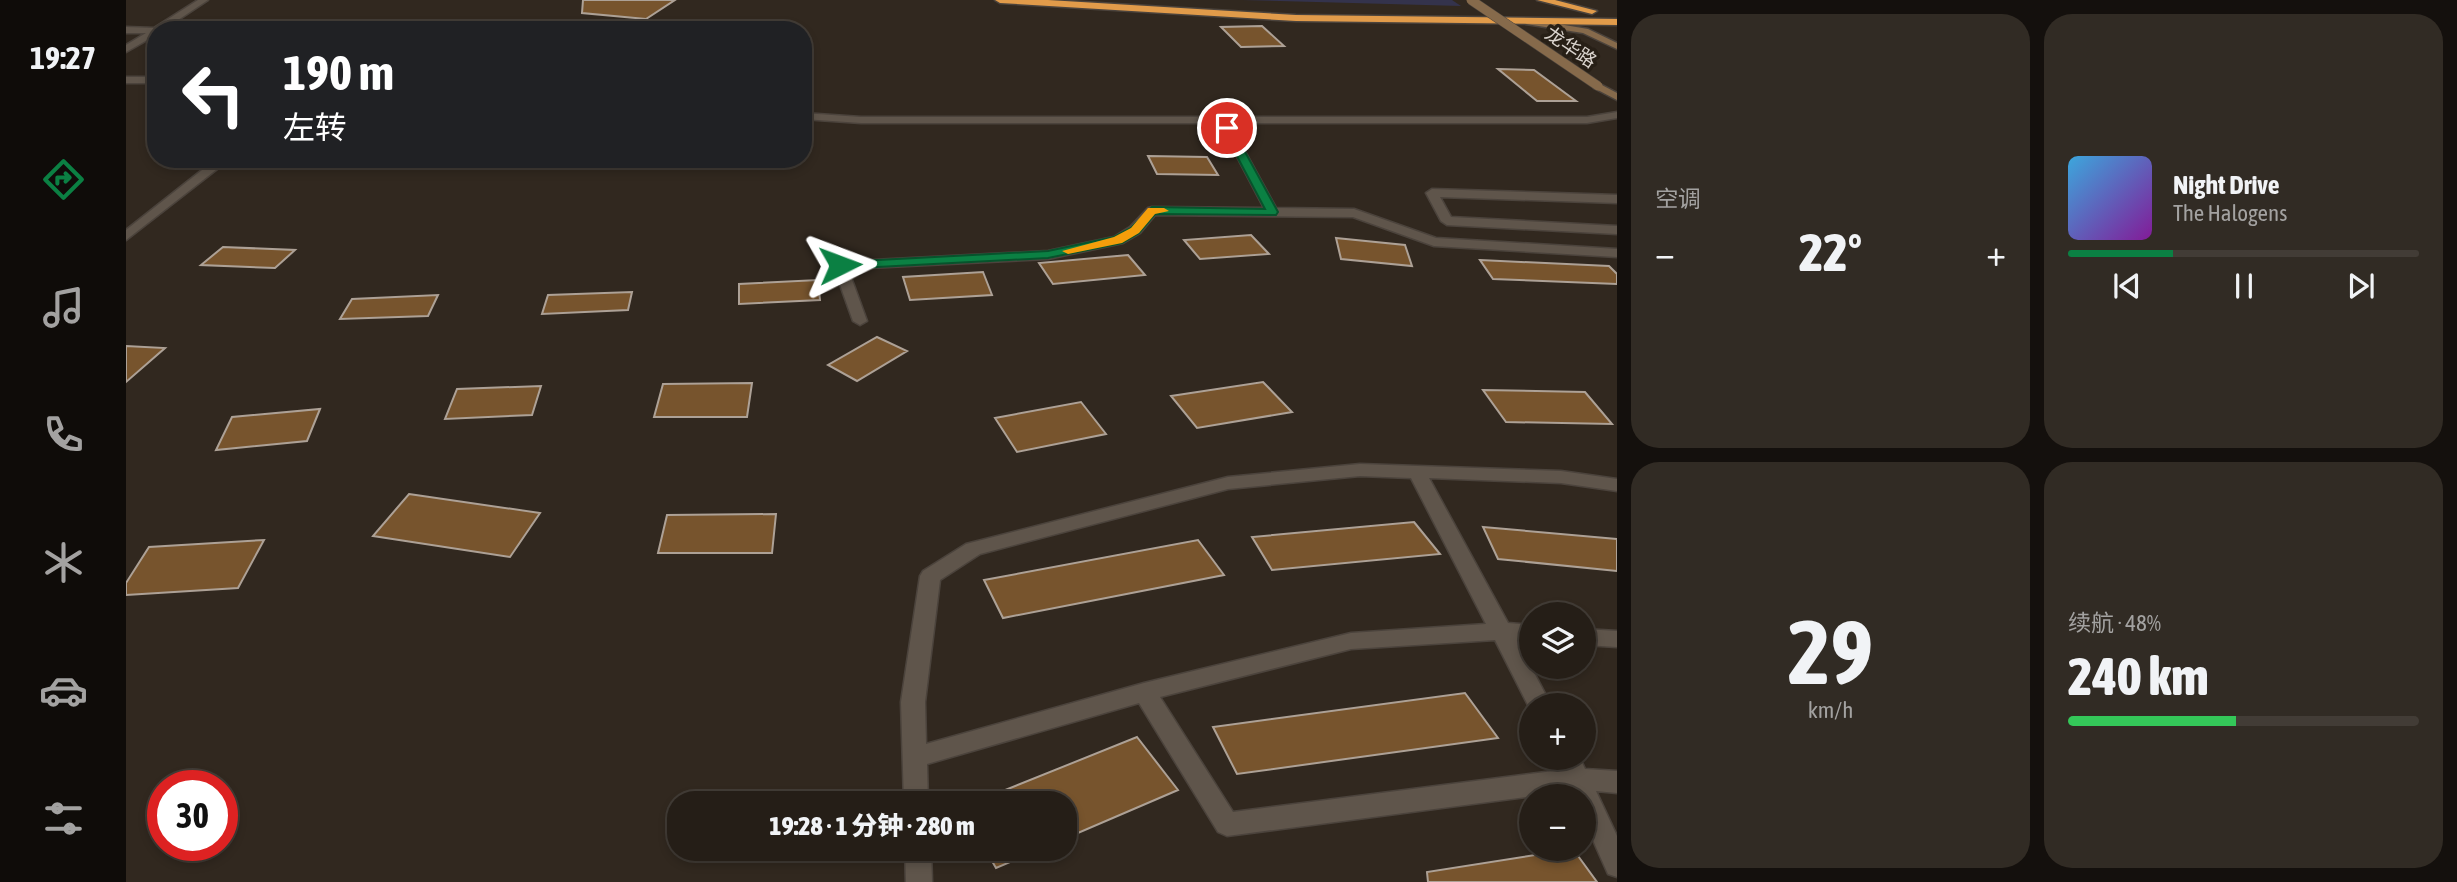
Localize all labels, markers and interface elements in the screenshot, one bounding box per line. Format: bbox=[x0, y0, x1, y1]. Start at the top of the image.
street label: 龙华路 bbox=[1541, 22, 1601, 72]
text: 19:27 bbox=[30, 39, 96, 76]
text: 190 m bbox=[283, 44, 394, 100]
icon: left bbox=[168, 49, 259, 140]
pin bbox=[1197, 98, 1257, 158]
text: 左转 bbox=[283, 109, 347, 146]
icon: arrive bbox=[1208, 109, 1246, 147]
icon: directions bbox=[39, 155, 88, 204]
text: Night Drive bbox=[2173, 170, 2280, 200]
text: 空调 bbox=[1655, 186, 1701, 212]
text: The Halogens bbox=[2173, 200, 2287, 226]
text: 22° bbox=[1799, 222, 1862, 282]
position arrow bbox=[803, 228, 877, 302]
text: − bbox=[1655, 231, 1675, 274]
text: + bbox=[1986, 231, 2006, 274]
icon: previous bbox=[2108, 267, 2146, 305]
icon: pause bbox=[2225, 267, 2263, 305]
icon: next bbox=[2342, 267, 2380, 305]
icon: music bbox=[39, 283, 88, 332]
icon: phone bbox=[39, 410, 88, 459]
icon: climate bbox=[39, 538, 88, 587]
text: 29 bbox=[1788, 599, 1873, 703]
map controls bbox=[1519, 602, 1596, 861]
button: layers bbox=[1519, 602, 1596, 679]
text: 续航 · 48% bbox=[2068, 610, 2161, 636]
text: 240 km bbox=[2068, 646, 2209, 706]
icon: car bbox=[39, 666, 88, 715]
button: + bbox=[1519, 693, 1596, 770]
text: km/h bbox=[1808, 697, 1853, 723]
speed limit sign: 30 bbox=[147, 770, 238, 861]
button: − bbox=[1519, 784, 1596, 861]
icon: filters bbox=[39, 794, 88, 843]
text: 19:28 · 1 分钟 · 280 m bbox=[769, 811, 975, 841]

